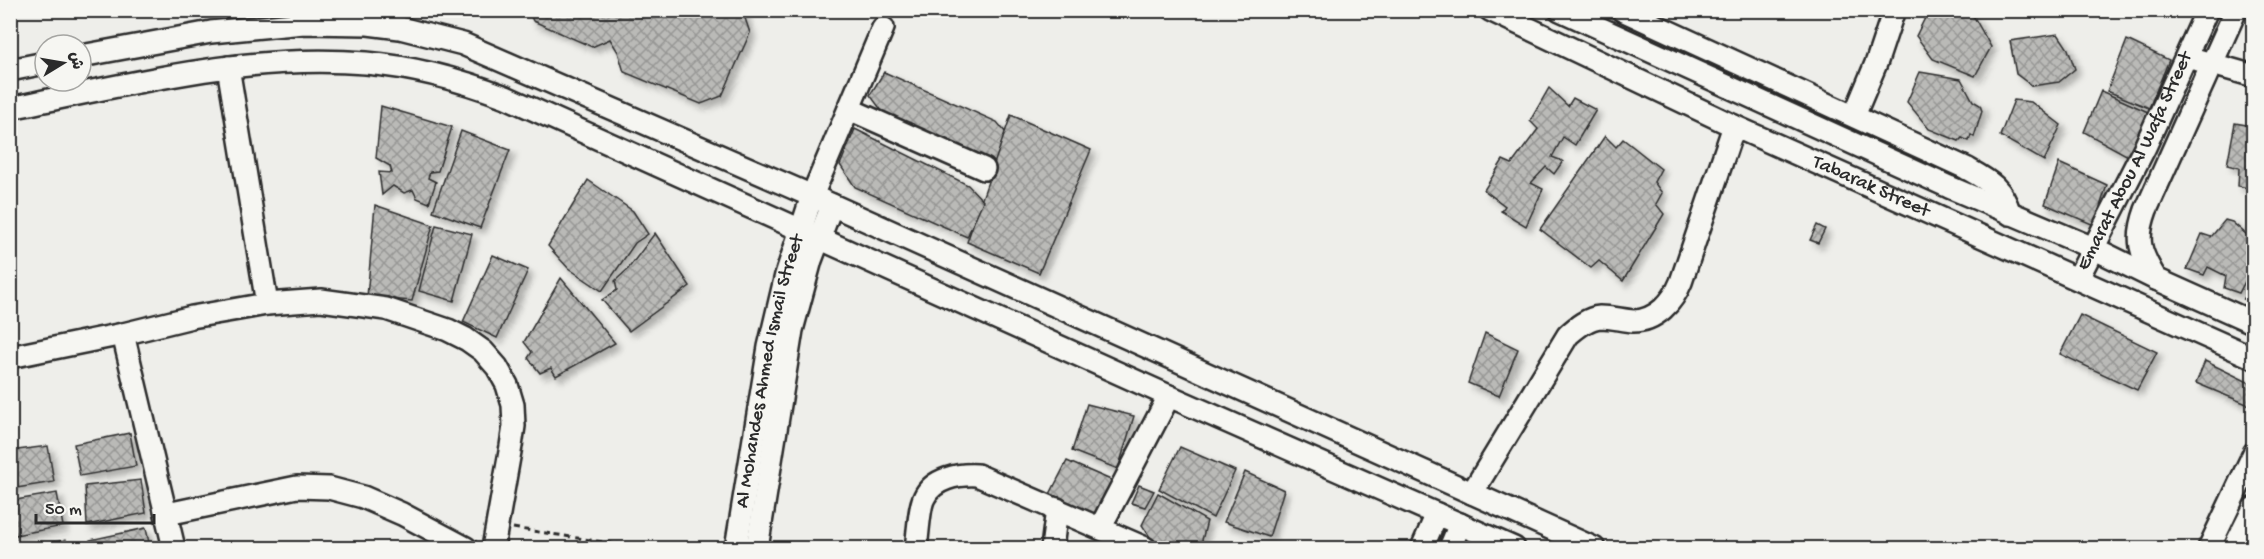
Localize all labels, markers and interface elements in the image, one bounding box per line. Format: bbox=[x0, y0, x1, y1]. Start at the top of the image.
north arrow bbox=[33, 33, 93, 93]
street label: Emarat Abou Al Wafa Street bbox=[2072, 47, 2199, 274]
text: ش bbox=[63, 50, 85, 71]
street label: Tabarak Street bbox=[1808, 151, 1935, 224]
street label: Al Mohandes Ahmed Ismail Street bbox=[731, 230, 811, 510]
scale bar bbox=[36, 487, 154, 525]
text: 50 m bbox=[45, 500, 82, 521]

